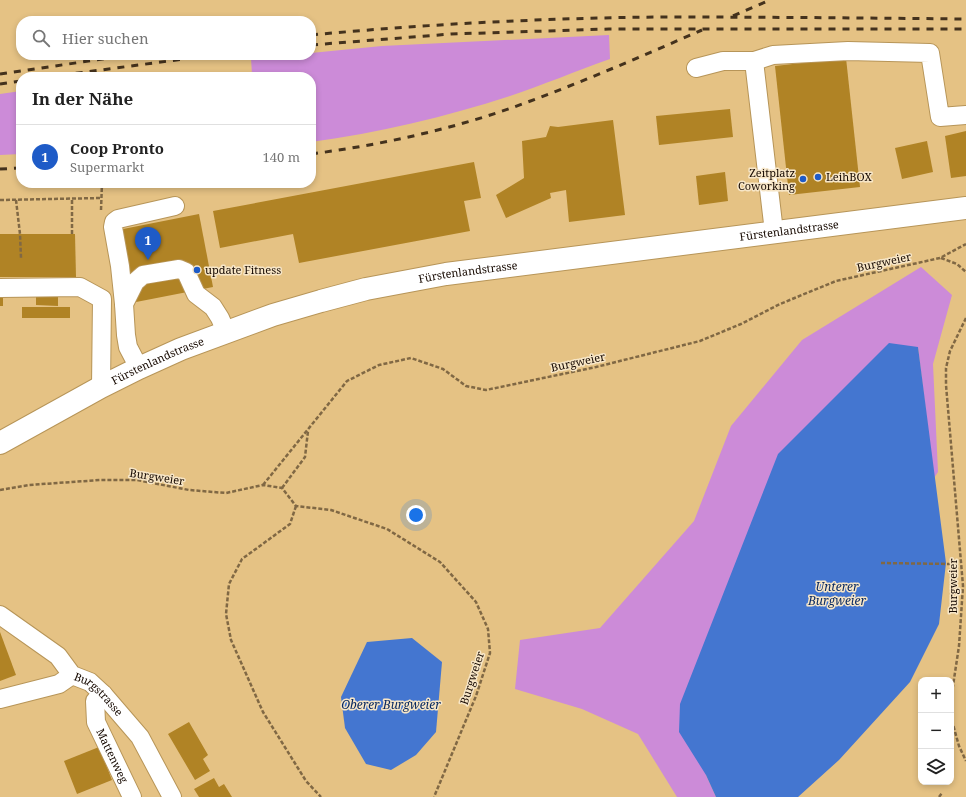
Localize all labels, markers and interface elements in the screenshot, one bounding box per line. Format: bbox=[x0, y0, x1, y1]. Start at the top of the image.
search box bbox=[16, 16, 316, 60]
icon: search bbox=[30, 27, 52, 49]
text: Hier suchen bbox=[62, 28, 149, 48]
text: In der Nähe bbox=[32, 87, 133, 110]
text: Coop Pronto bbox=[70, 138, 164, 158]
text: 1 bbox=[41, 148, 49, 166]
text: 140 m bbox=[263, 148, 300, 166]
text: Supermarkt bbox=[70, 158, 144, 176]
place label: Zeitplatz Coworking bbox=[738, 165, 795, 193]
place label: LeihBOX bbox=[826, 169, 872, 184]
marker: LeihBOX bbox=[813, 172, 823, 182]
marker: Zeitplatz Coworking bbox=[798, 174, 808, 184]
street label: Fürstenlandstrasse bbox=[739, 216, 840, 244]
pin: 1 bbox=[135, 227, 161, 260]
street label: Burgweier bbox=[855, 248, 913, 275]
street label: Fürstenlandstrasse bbox=[417, 257, 518, 286]
place label: update Fitness bbox=[205, 262, 281, 277]
marker: update Fitness bbox=[192, 265, 202, 275]
street label: Fürstenlandstrasse bbox=[109, 333, 206, 388]
street label: Burgweier bbox=[549, 348, 607, 375]
street label: Burgweier bbox=[129, 465, 186, 488]
your location bbox=[406, 505, 426, 525]
street label: Burgweier bbox=[945, 558, 960, 614]
water label: Unterer Burgweier bbox=[807, 578, 866, 609]
street label: Burgweier bbox=[456, 648, 487, 706]
street label: Burgstrasse bbox=[72, 669, 127, 719]
map controls bbox=[918, 677, 954, 785]
button: + bbox=[918, 677, 954, 713]
water label: Oberer Burgweier bbox=[341, 696, 441, 713]
button: − bbox=[918, 713, 954, 749]
street label: Mattenweg bbox=[93, 726, 132, 785]
button: layers bbox=[918, 749, 954, 785]

